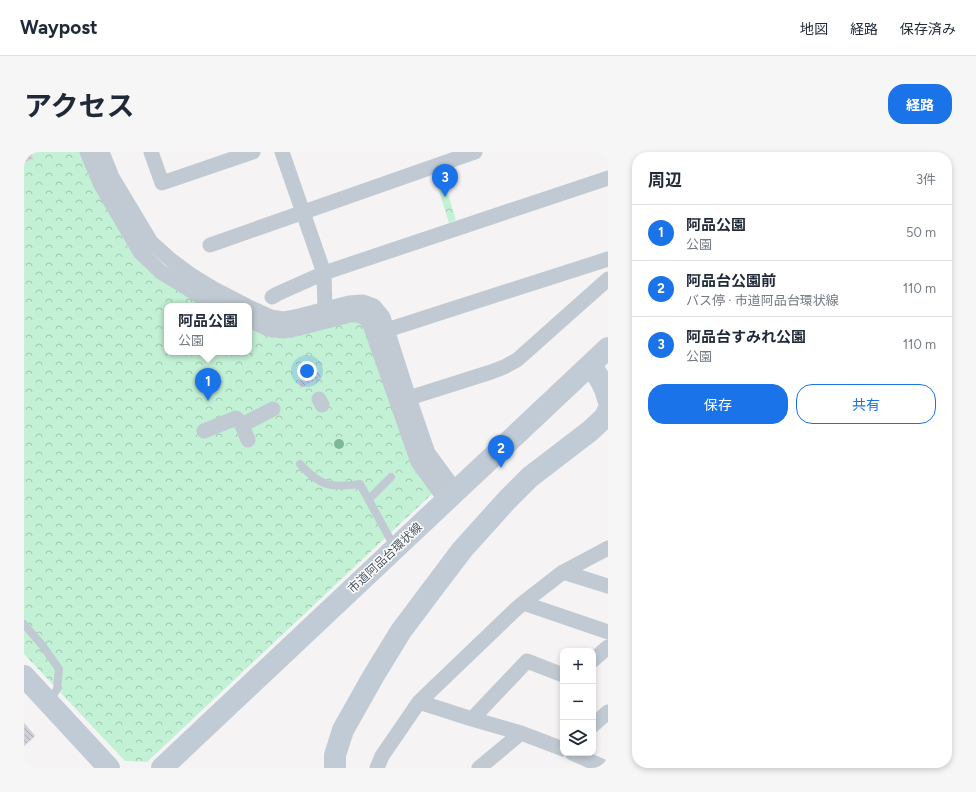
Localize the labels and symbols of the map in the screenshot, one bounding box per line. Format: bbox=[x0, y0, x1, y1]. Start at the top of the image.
pin: 3 bbox=[432, 164, 458, 197]
your location bbox=[297, 361, 317, 381]
pin: 1 bbox=[195, 368, 221, 401]
pin: 2 bbox=[488, 435, 514, 468]
street label: 市道阿品台環状線 bbox=[345, 520, 425, 596]

